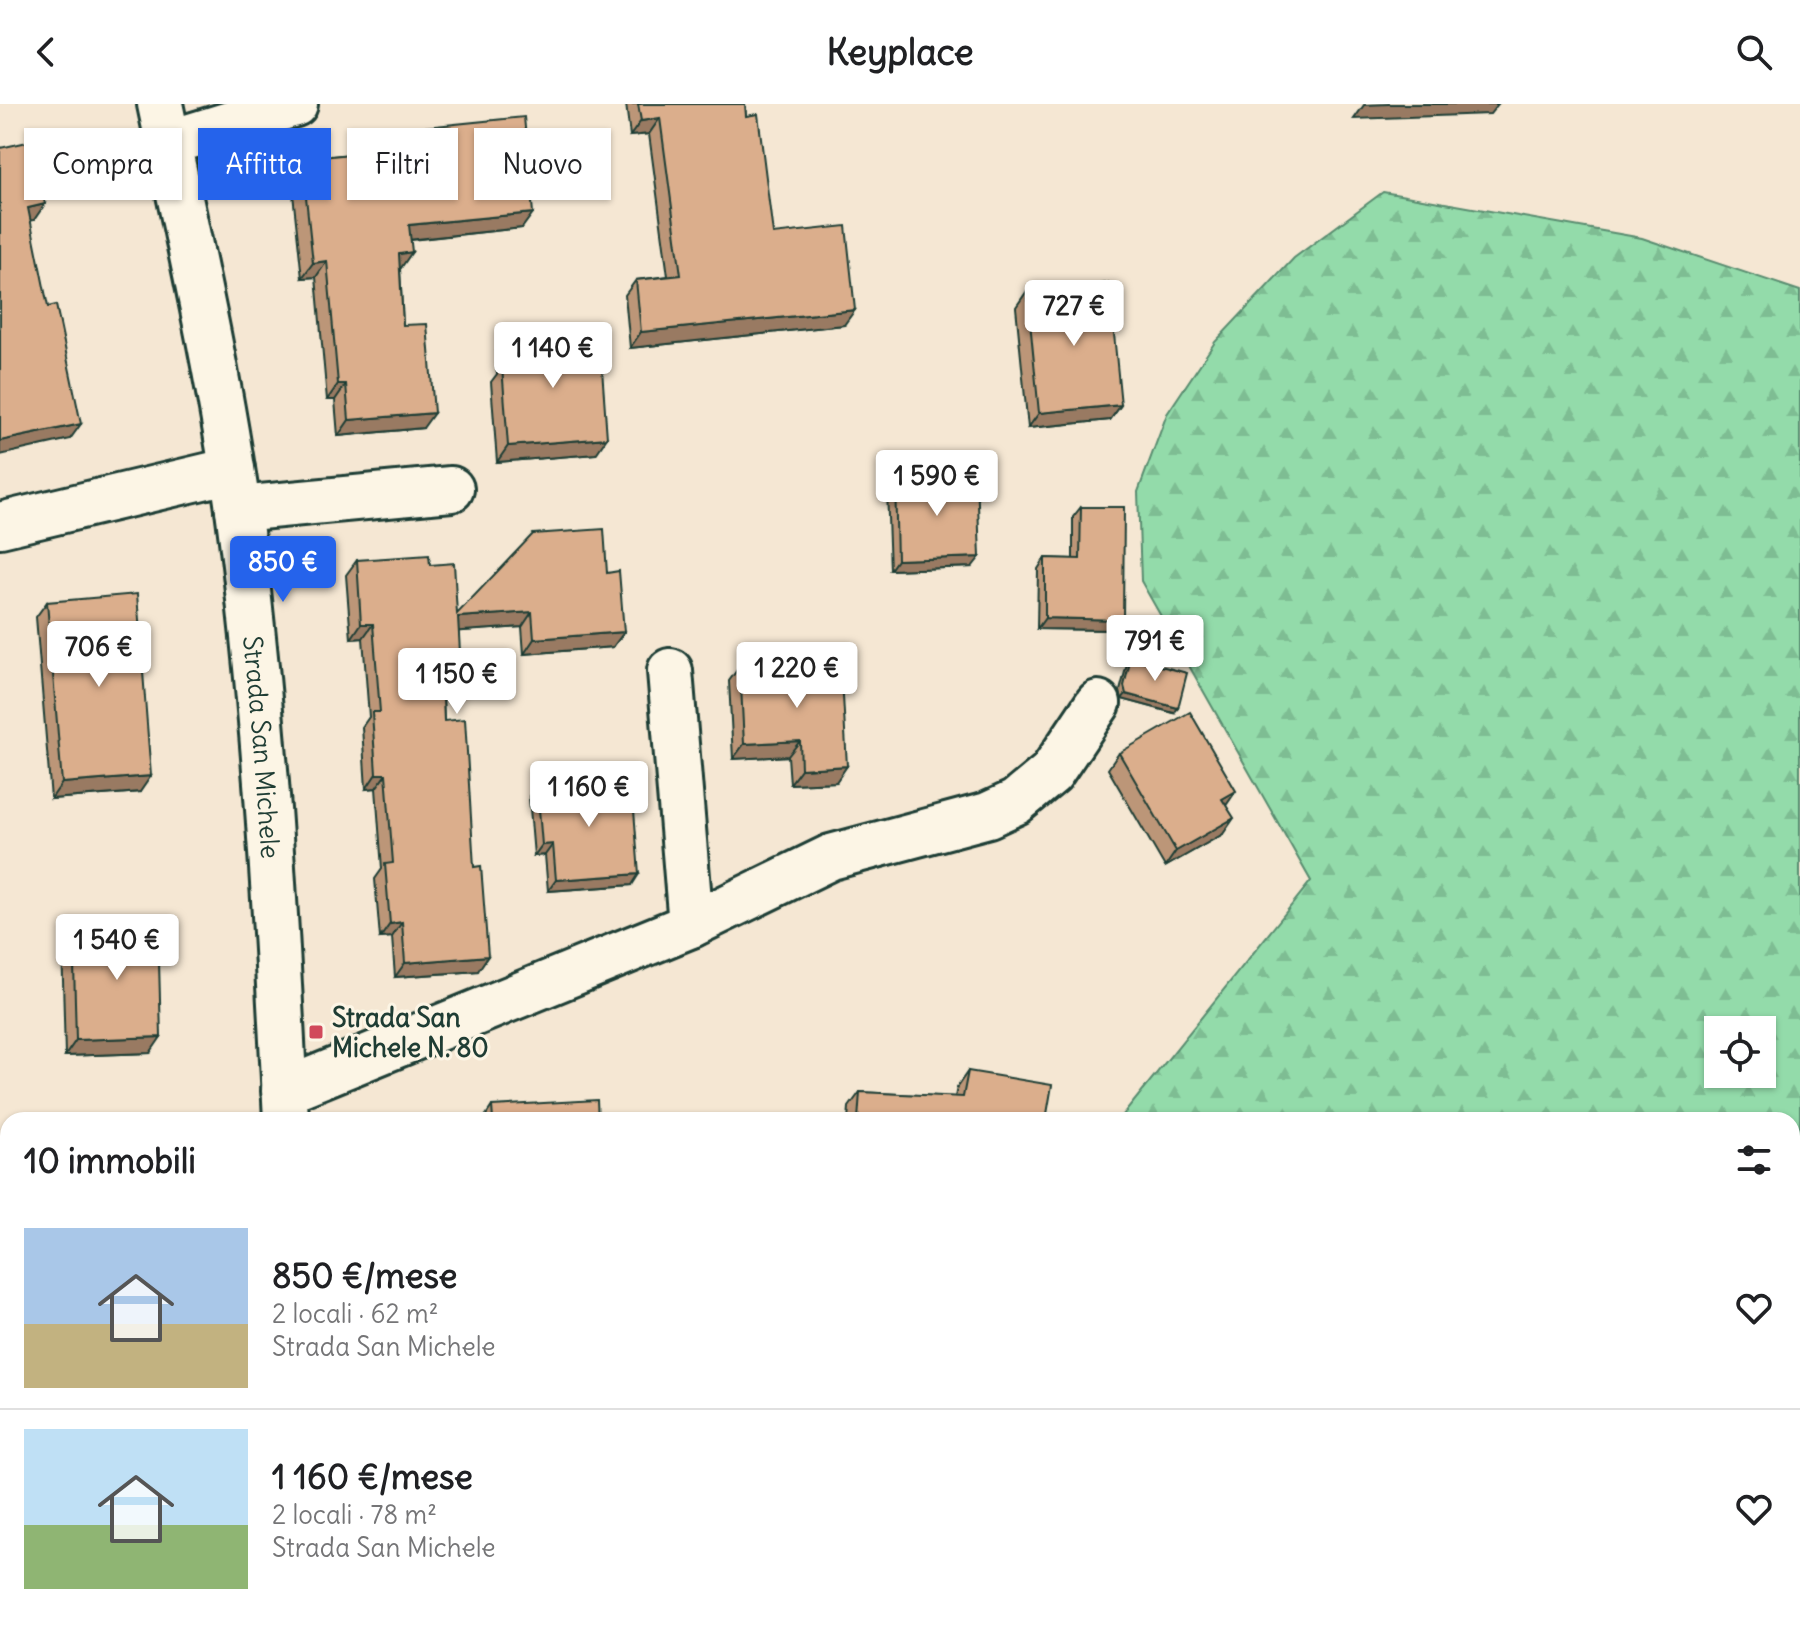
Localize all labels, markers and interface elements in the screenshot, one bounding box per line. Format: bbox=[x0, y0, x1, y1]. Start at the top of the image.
icon: back bbox=[24, 30, 68, 74]
text: Keyplace bbox=[826, 30, 974, 75]
icon: search bbox=[1732, 30, 1776, 74]
chip: Compra bbox=[24, 128, 182, 200]
chip: Affitta bbox=[198, 128, 331, 200]
chip: Filtri bbox=[347, 128, 458, 200]
chip: Nuovo bbox=[474, 128, 611, 200]
pin: 727 € bbox=[1018, 280, 1130, 348]
text: 727 € bbox=[1043, 289, 1105, 322]
pin: 1 140 € bbox=[479, 322, 627, 390]
text: 1 140 € bbox=[512, 331, 594, 364]
pin: 1 590 € bbox=[863, 450, 1011, 518]
text: 1 590 € bbox=[894, 459, 980, 492]
pin: 850 € bbox=[227, 536, 339, 604]
text: 850 € bbox=[248, 545, 318, 578]
pin: 791 € bbox=[1099, 615, 1211, 683]
pin: 706 € bbox=[43, 621, 155, 689]
text: 791 € bbox=[1125, 624, 1185, 657]
text: 706 € bbox=[65, 630, 133, 663]
street label: Strada San Michele bbox=[236, 634, 288, 860]
pin: 1 220 € bbox=[723, 642, 871, 710]
pin: 1 150 € bbox=[383, 648, 531, 716]
text: 1 220 € bbox=[754, 651, 840, 684]
text: 1 150 € bbox=[416, 657, 498, 690]
pin: 1 160 € bbox=[515, 761, 663, 829]
text: 1 160 € bbox=[548, 770, 630, 803]
pin: 1 540 € bbox=[43, 914, 191, 982]
text: 1 540 € bbox=[74, 923, 160, 956]
place label: Strada San Michele N. 80 bbox=[332, 1001, 489, 1064]
map controls bbox=[1704, 1016, 1776, 1088]
button: locate bbox=[1704, 1016, 1776, 1088]
marker: Strada San Michele N. 80 bbox=[307, 1023, 325, 1041]
icon: filters bbox=[1732, 1138, 1776, 1182]
text: 10 immobili bbox=[24, 1139, 196, 1182]
text: 850 €/mese bbox=[272, 1254, 457, 1297]
icon: home bbox=[88, 1260, 184, 1356]
icon: heart bbox=[1732, 1286, 1776, 1330]
text: 2 locali · 62 m² bbox=[272, 1297, 439, 1330]
text: Strada San Michele bbox=[272, 1330, 496, 1363]
text: 1 160 €/mese bbox=[272, 1455, 473, 1498]
icon: home bbox=[88, 1461, 184, 1557]
icon: heart bbox=[1732, 1487, 1776, 1531]
text: 2 locali · 78 m² bbox=[272, 1498, 437, 1531]
text: Strada San Michele bbox=[272, 1531, 496, 1564]

